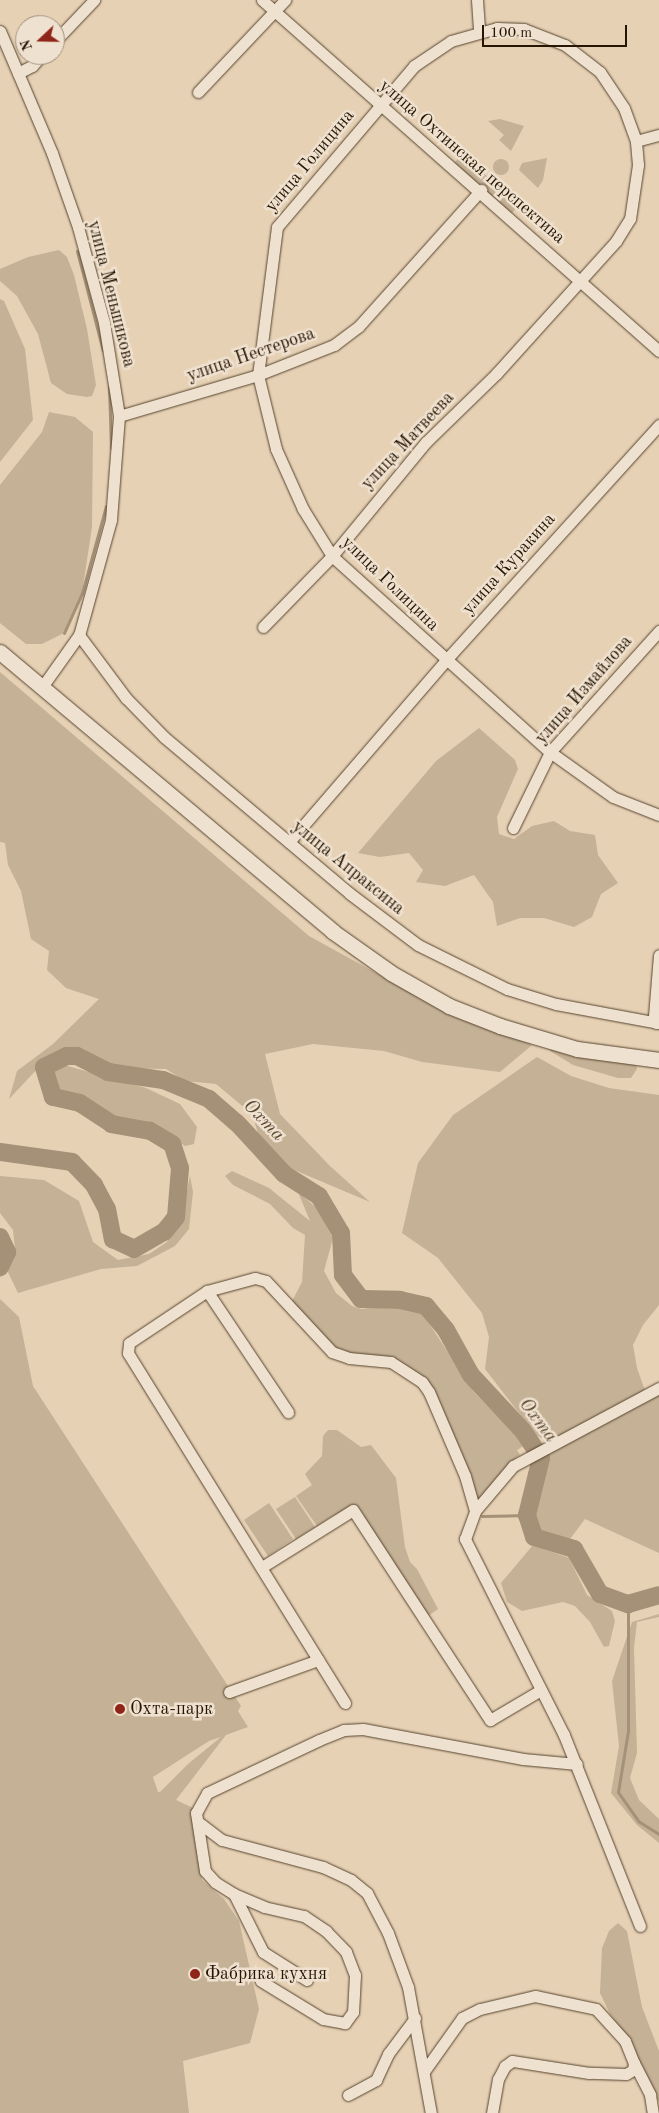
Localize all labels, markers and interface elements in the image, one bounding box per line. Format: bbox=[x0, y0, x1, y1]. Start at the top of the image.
north arrow bbox=[15, 15, 65, 65]
scale bar bbox=[484, 15, 629, 47]
text: 100 m bbox=[490, 26, 532, 41]
text: N bbox=[18, 38, 35, 53]
street label: улица Охтинская перспектива bbox=[375, 75, 569, 249]
street label: улица Голицина bbox=[261, 105, 359, 217]
street label: улица Меньшикова bbox=[82, 218, 140, 370]
street label: улица Нестерова bbox=[184, 323, 318, 387]
street label: улица Матвеева bbox=[357, 387, 459, 495]
street label: улица Куракина bbox=[458, 509, 560, 619]
street label: улица Голицина bbox=[337, 532, 443, 636]
street label: улица Измайлова bbox=[531, 631, 637, 749]
street label: улица Апраксина bbox=[287, 816, 409, 920]
water label: Охта bbox=[238, 1095, 288, 1147]
water label: Охта bbox=[513, 1394, 561, 1448]
place label: Охта-парк bbox=[130, 1698, 213, 1720]
marker: Охта-парк bbox=[114, 1703, 126, 1715]
place label: Фабрика кухня bbox=[205, 1963, 327, 1985]
marker: Фабрика кухня bbox=[189, 1968, 201, 1980]

